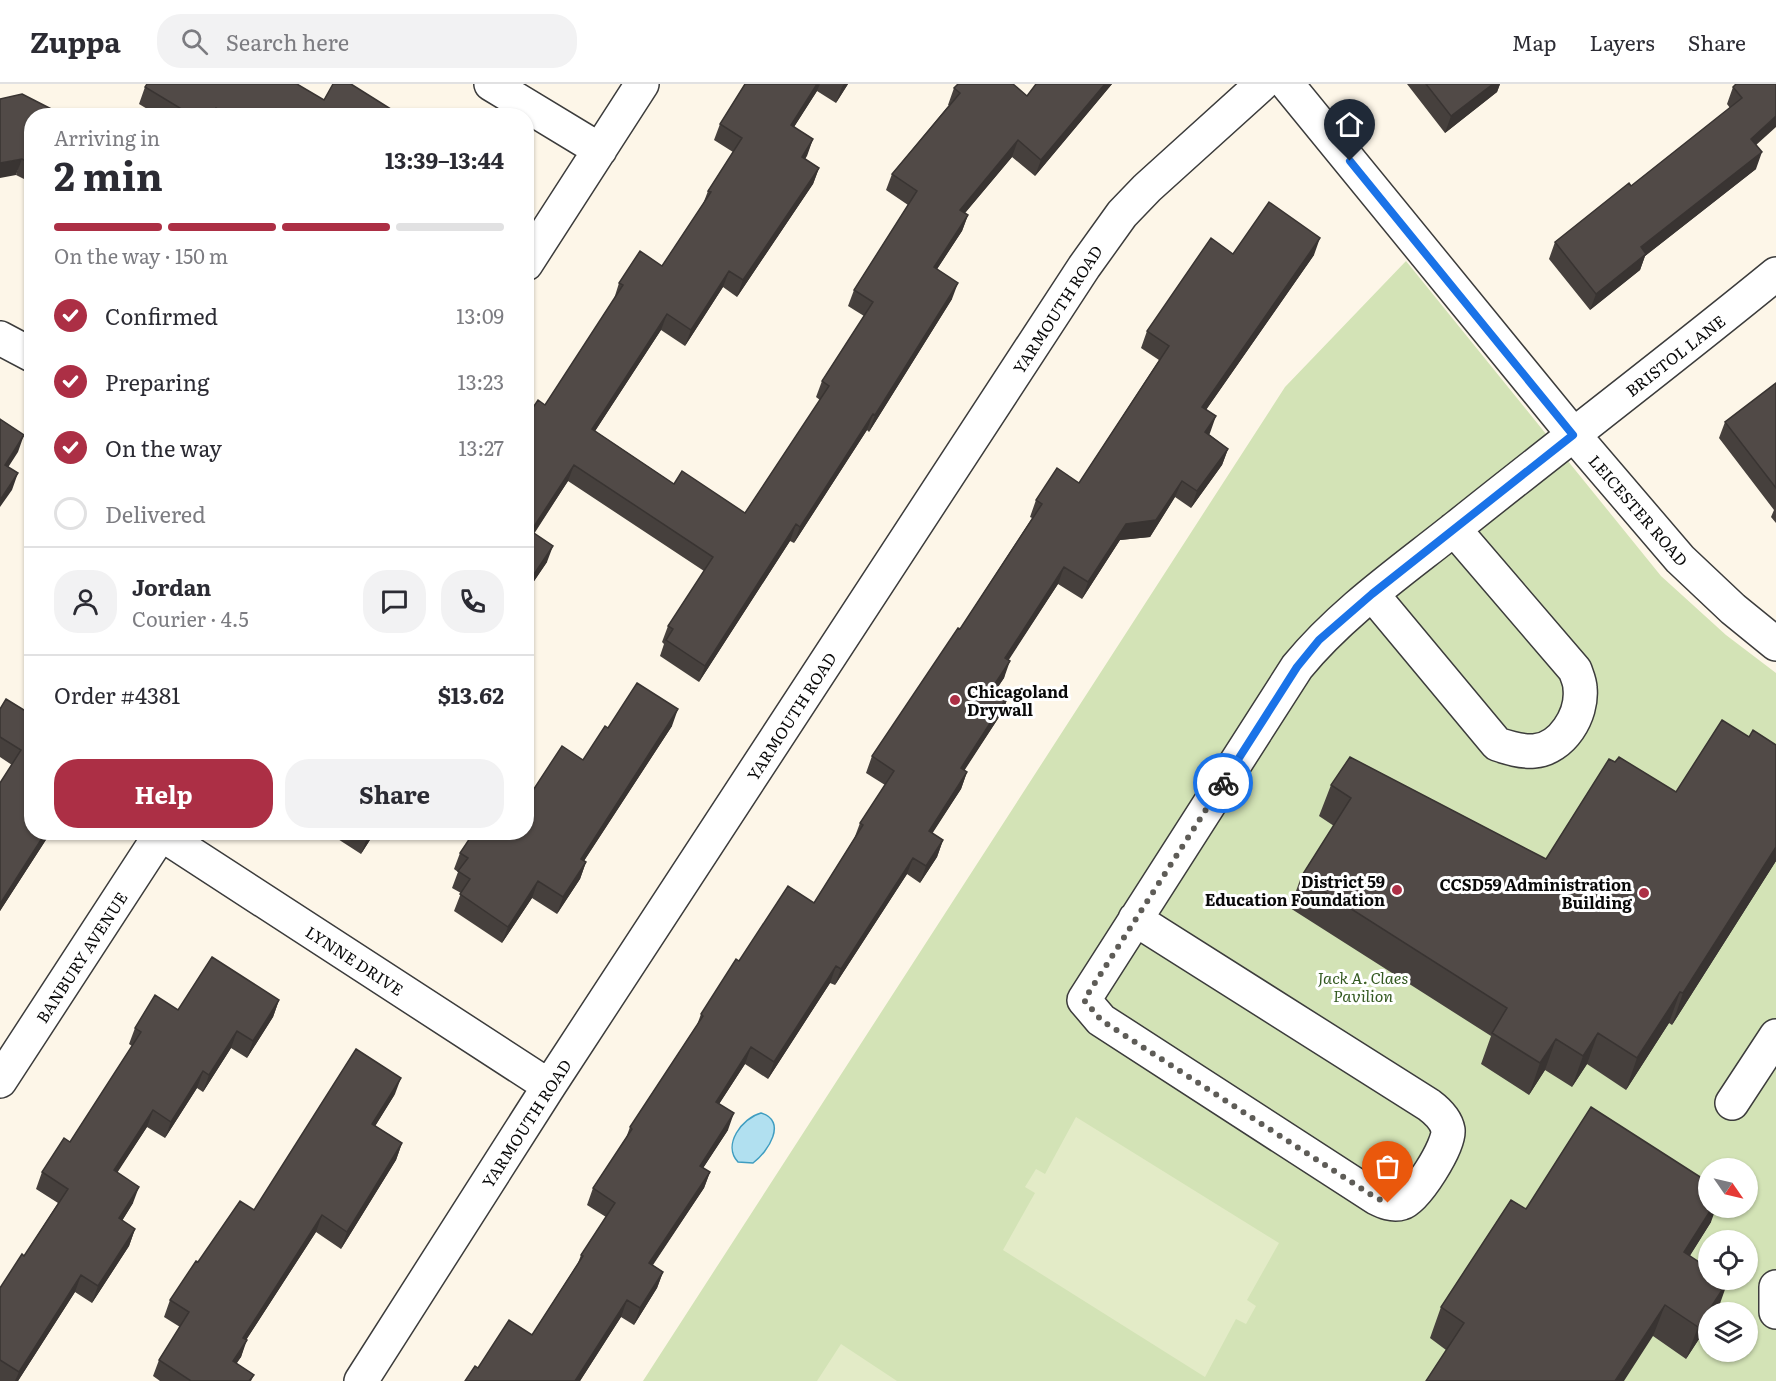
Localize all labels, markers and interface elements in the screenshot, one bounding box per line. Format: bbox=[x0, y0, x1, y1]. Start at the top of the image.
search box bbox=[157, 14, 577, 68]
text: Zuppa bbox=[30, 20, 121, 62]
icon: search bbox=[178, 25, 211, 58]
text: Search here bbox=[226, 25, 349, 58]
text: Map bbox=[1512, 26, 1557, 57]
text: Layers bbox=[1590, 26, 1655, 57]
text: Share bbox=[1688, 26, 1746, 57]
pin bbox=[1324, 99, 1375, 161]
icon: home bbox=[1333, 108, 1366, 141]
text: Arriving in bbox=[54, 122, 160, 152]
text: 13:39–13:44 bbox=[385, 143, 504, 176]
text: 2 min bbox=[54, 145, 163, 203]
text: On the way · 150 m bbox=[54, 240, 228, 270]
street label: YARMOUTH ROAD bbox=[1006, 240, 1108, 378]
icon: check bbox=[54, 299, 87, 332]
text: Confirmed bbox=[105, 299, 218, 332]
text: 13:09 bbox=[456, 300, 504, 330]
street label: BRISTOL LANE bbox=[1620, 308, 1730, 402]
icon: check bbox=[54, 365, 87, 398]
text: Preparing bbox=[105, 365, 209, 398]
text: 13:23 bbox=[458, 366, 504, 396]
icon: check bbox=[54, 431, 87, 464]
text: On the way bbox=[105, 431, 222, 464]
text: 13:27 bbox=[458, 432, 504, 462]
street label: LEICESTER ROAD bbox=[1584, 449, 1694, 571]
text: Delivered bbox=[105, 497, 206, 530]
button: person bbox=[54, 570, 117, 633]
text: Jordan bbox=[132, 570, 211, 603]
button: chat bbox=[363, 570, 426, 633]
button: phone bbox=[441, 570, 504, 633]
text: Courier · 4.5 bbox=[132, 603, 249, 633]
street label: YARMOUTH ROAD bbox=[740, 647, 842, 785]
text: Order #4381 bbox=[54, 678, 180, 711]
text: $13.62 bbox=[438, 678, 504, 711]
place label: Chicagoland Drywall bbox=[967, 679, 1069, 721]
marker: Chicagoland Drywall bbox=[948, 693, 962, 707]
courier bbox=[1193, 753, 1253, 813]
button: Help bbox=[54, 759, 273, 828]
button: Share bbox=[285, 759, 504, 828]
icon: bike bbox=[1207, 767, 1240, 800]
place label: District 59 Education Foundation bbox=[1205, 869, 1385, 911]
place label: CCSD59 Administration Building bbox=[1439, 872, 1632, 914]
marker: District 59 Education Foundation bbox=[1390, 883, 1404, 897]
marker: CCSD59 Administration Building bbox=[1637, 886, 1651, 900]
street label: BANBURY AVENUE bbox=[30, 887, 132, 1027]
street label: LYNNE DRIVE bbox=[301, 919, 409, 1001]
park label: Jack A. Claes Pavilion bbox=[1318, 965, 1408, 1007]
street label: YARMOUTH ROAD bbox=[475, 1054, 577, 1192]
pin bbox=[1362, 1141, 1413, 1203]
icon: bag bbox=[1371, 1150, 1404, 1183]
north arrow bbox=[1698, 1158, 1758, 1218]
map controls bbox=[1698, 1158, 1758, 1362]
button: locate bbox=[1698, 1230, 1758, 1290]
button: layers bbox=[1698, 1302, 1758, 1362]

